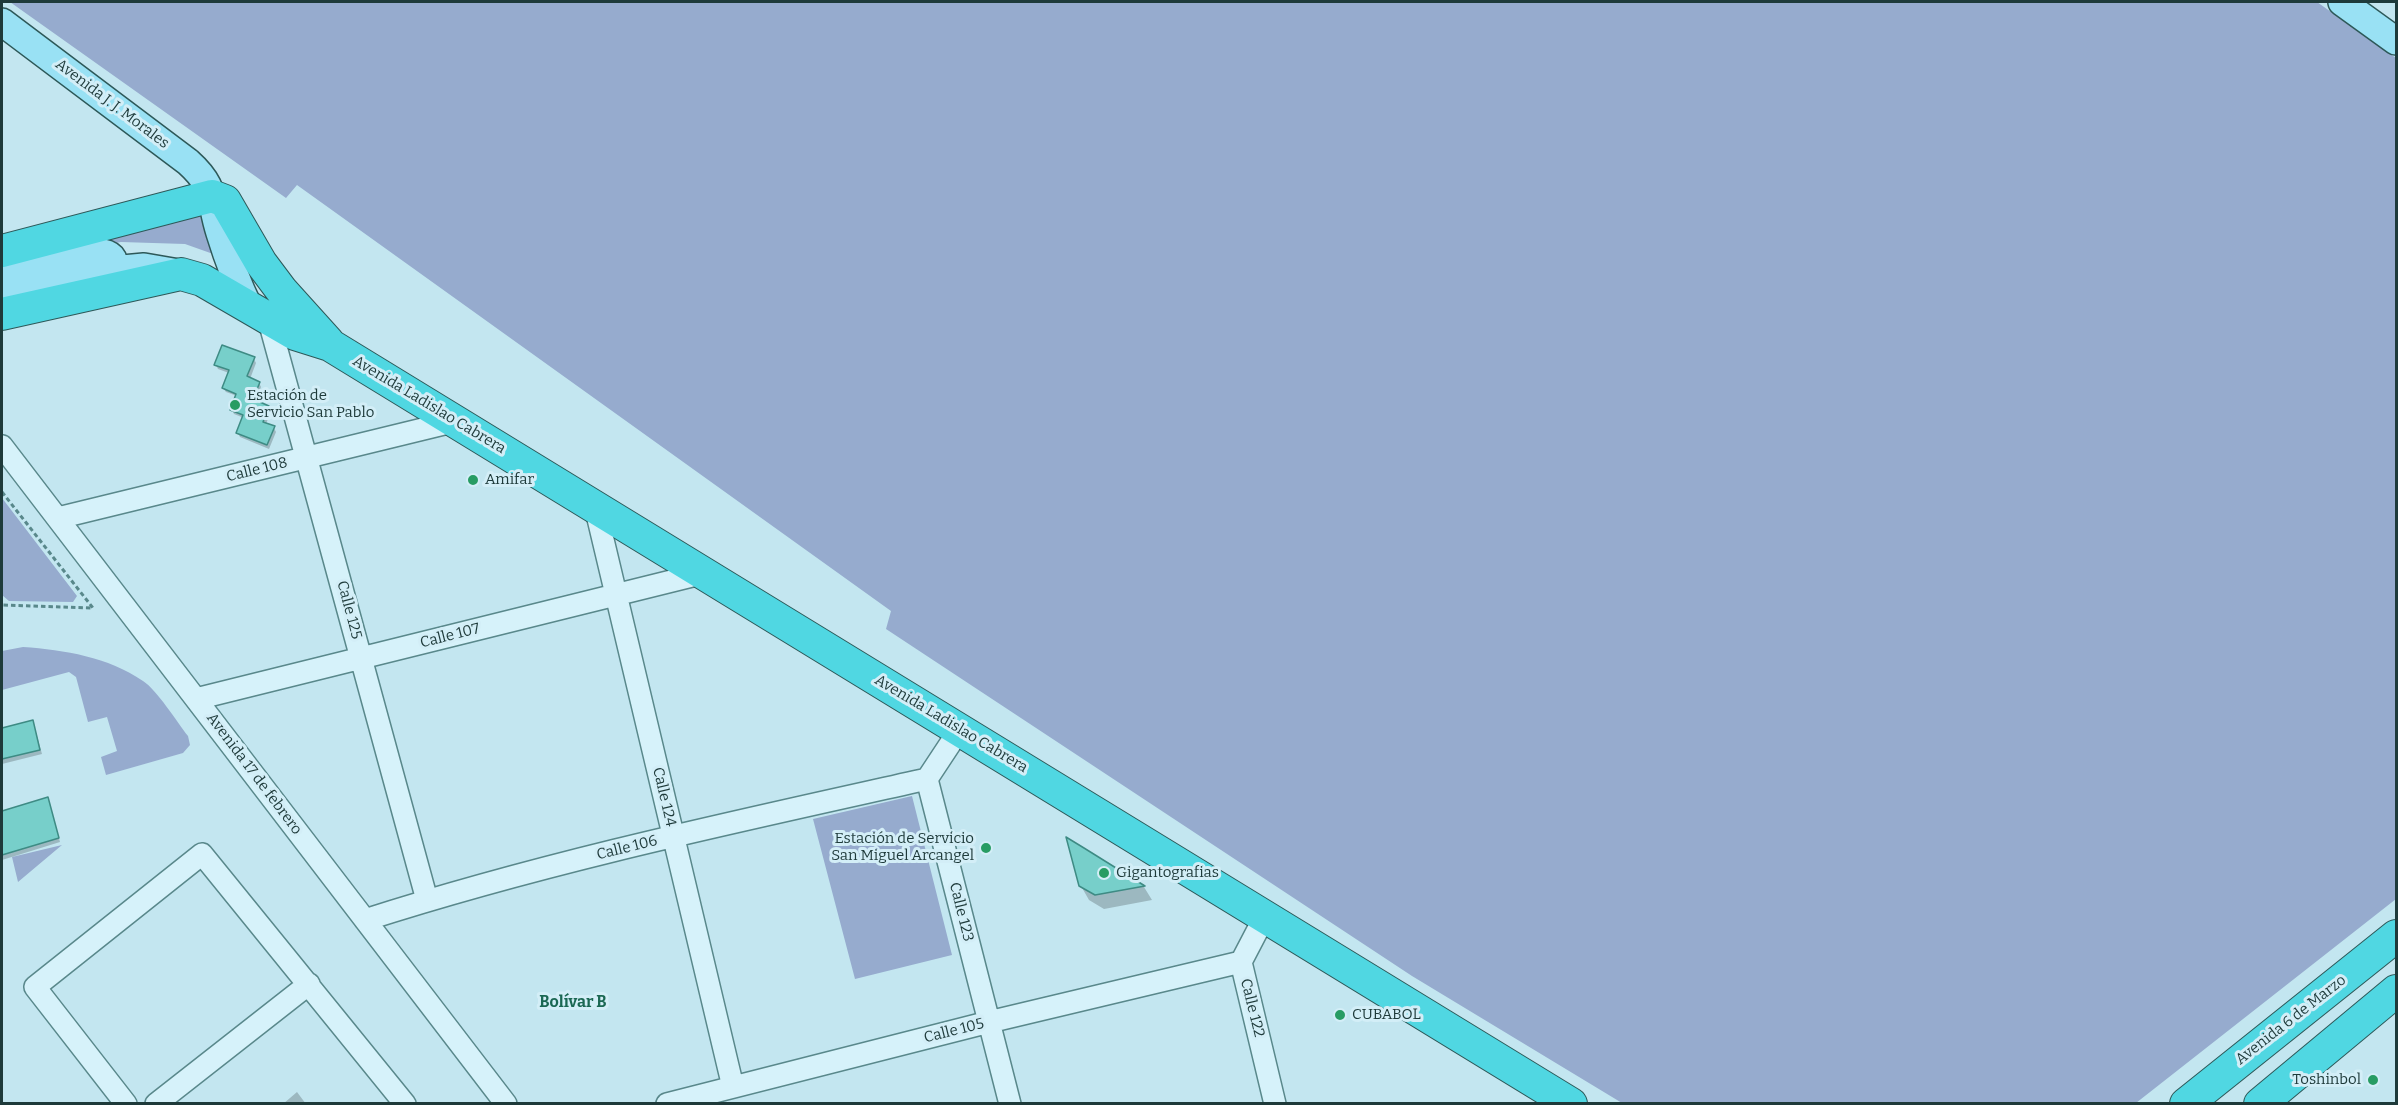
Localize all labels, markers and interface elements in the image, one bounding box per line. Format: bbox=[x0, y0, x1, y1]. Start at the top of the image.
street label: Avenida J. J. Morales bbox=[52, 55, 172, 153]
street label: Avenida Ladislao Cabrera bbox=[349, 352, 509, 458]
place label: Estación de Servicio San Pablo bbox=[247, 387, 374, 422]
marker: Estación de Servicio San Pablo bbox=[228, 398, 242, 412]
street label: Calle 108 bbox=[225, 454, 289, 486]
place label: Amifar bbox=[485, 471, 534, 489]
marker: Amifar bbox=[466, 473, 480, 487]
street label: Calle 125 bbox=[333, 579, 365, 641]
street label: Calle 107 bbox=[418, 620, 482, 652]
street label: Avenida Ladislao Cabrera bbox=[871, 671, 1031, 777]
street label: Avenida 17 de febrero bbox=[202, 710, 306, 838]
street label: Calle 124 bbox=[648, 766, 680, 828]
place label: Estación de Servicio San Miguel Arcangel bbox=[831, 830, 974, 865]
street label: Calle 106 bbox=[595, 832, 659, 864]
marker: Estación de Servicio San Miguel Arcangel bbox=[979, 841, 993, 855]
place label: Gigantografias bbox=[1116, 864, 1219, 882]
marker: Gigantografias bbox=[1097, 866, 1111, 880]
street label: Calle 123 bbox=[945, 881, 977, 943]
street label: Avenida 6 de Marzo bbox=[2232, 971, 2350, 1069]
street label: Calle 122 bbox=[1236, 977, 1268, 1039]
district label: Bolívar B bbox=[539, 993, 607, 1013]
place label: CUBABOL bbox=[1352, 1006, 1421, 1024]
marker: CUBABOL bbox=[1333, 1008, 1347, 1022]
street label: Calle 105 bbox=[922, 1015, 986, 1047]
place label: Toshinbol bbox=[2292, 1071, 2361, 1089]
marker: Toshinbol bbox=[2366, 1073, 2380, 1087]

